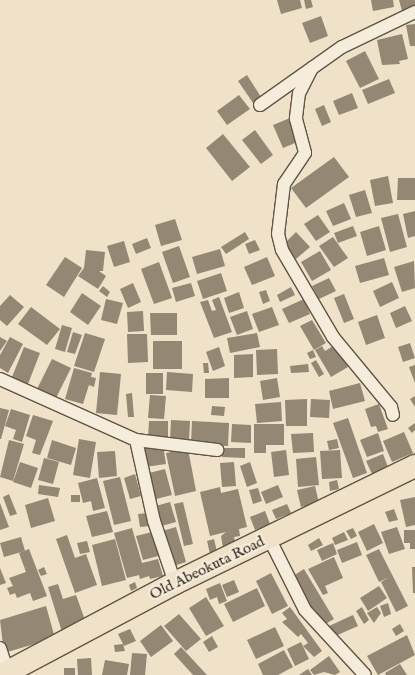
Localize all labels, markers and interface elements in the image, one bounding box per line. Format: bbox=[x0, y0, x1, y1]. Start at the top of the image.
street label: Old Abeokuta Road bbox=[147, 532, 267, 604]

